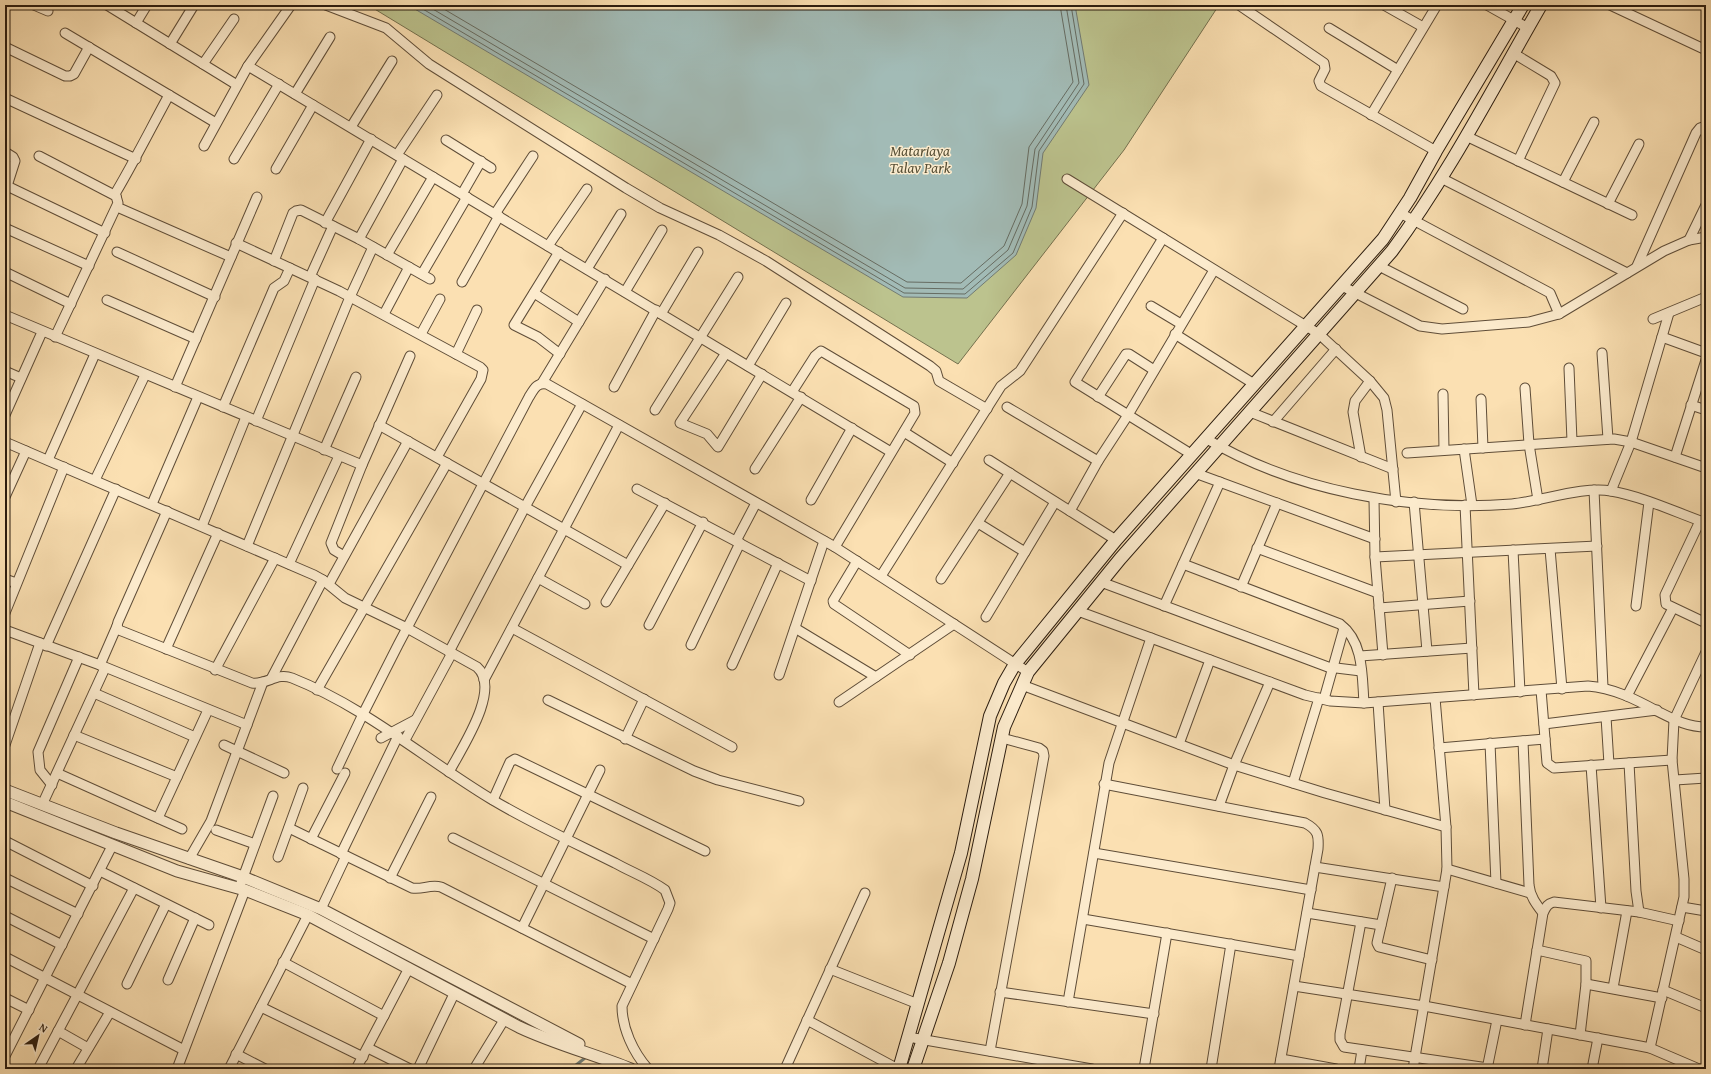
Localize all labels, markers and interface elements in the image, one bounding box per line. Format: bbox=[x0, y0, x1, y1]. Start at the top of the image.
park label: Matariaya Talav Park bbox=[889, 140, 951, 178]
north arrow bbox=[18, 1016, 58, 1056]
text: N bbox=[36, 1019, 52, 1037]

